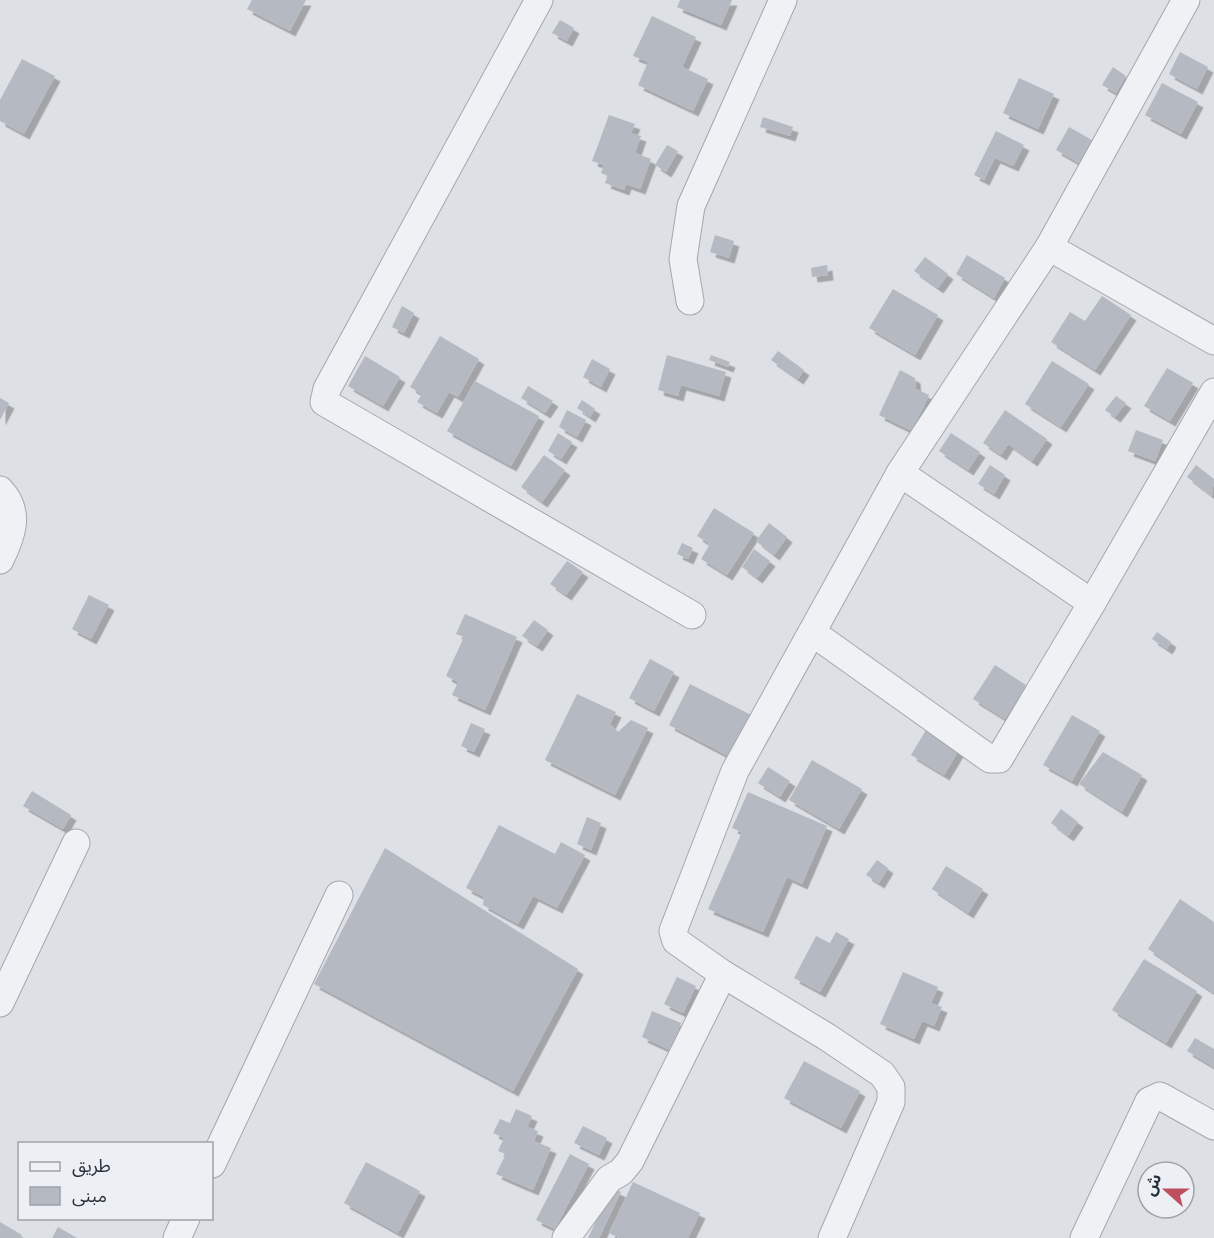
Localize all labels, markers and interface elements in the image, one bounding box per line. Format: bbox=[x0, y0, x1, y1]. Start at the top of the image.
legend bbox=[18, 1142, 213, 1220]
text: طريق bbox=[72, 1156, 111, 1177]
north arrow bbox=[1136, 1160, 1196, 1220]
text: ش bbox=[1141, 1171, 1165, 1198]
text: مبنى bbox=[72, 1186, 107, 1207]

